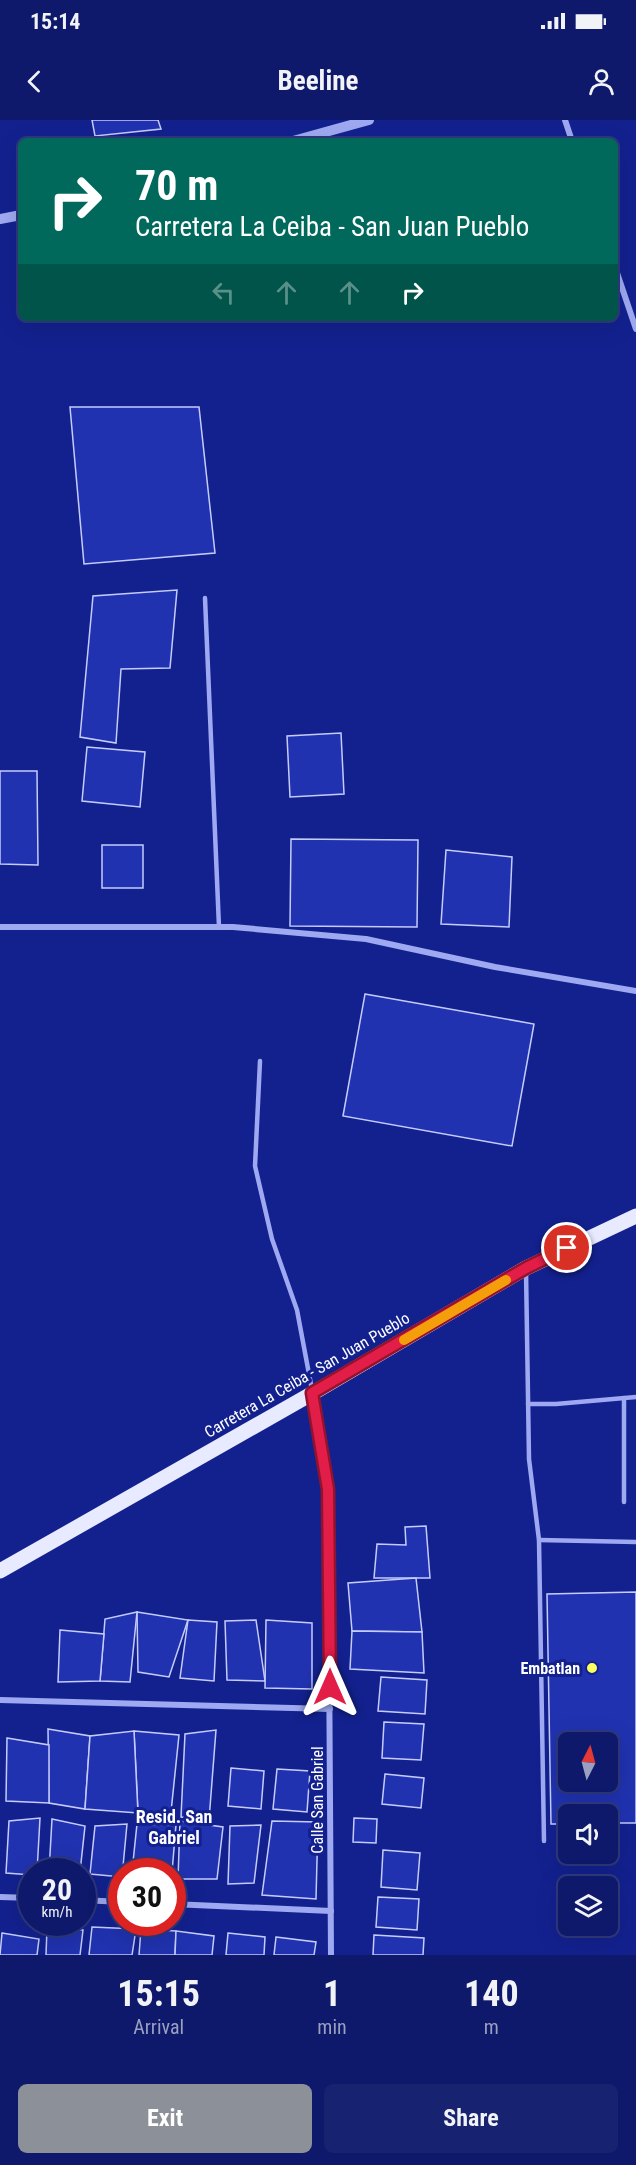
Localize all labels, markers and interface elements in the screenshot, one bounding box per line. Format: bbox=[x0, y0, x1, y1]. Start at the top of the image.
text: 15:14 bbox=[30, 9, 81, 34]
icon: back bbox=[18, 65, 51, 98]
text: Beeline bbox=[278, 65, 358, 97]
icon: person bbox=[585, 65, 618, 98]
text: 70 m bbox=[135, 161, 218, 210]
icon: right bbox=[36, 162, 114, 240]
text: Carretera La Ceiba - San Juan Pueblo bbox=[135, 211, 529, 243]
icon: left bbox=[207, 276, 240, 309]
icon: ahead bbox=[270, 276, 303, 309]
icon: ahead bbox=[333, 276, 366, 309]
icon: right bbox=[396, 276, 429, 309]
pin bbox=[541, 1222, 592, 1273]
icon: arrive bbox=[550, 1231, 583, 1264]
street label: Carretera La Ceiba - San Juan Pueblo bbox=[201, 1308, 413, 1442]
position arrow bbox=[298, 1655, 362, 1719]
place label: Embatlan bbox=[520, 1659, 580, 1678]
marker: Embatlan bbox=[585, 1661, 599, 1675]
north arrow bbox=[558, 1732, 618, 1792]
map controls bbox=[558, 1732, 618, 1936]
street label: Calle San Gabriel bbox=[308, 1746, 327, 1854]
button: sound bbox=[558, 1804, 618, 1864]
district label: Resid. San Gabriel bbox=[136, 1806, 212, 1848]
speed limit sign: 30 bbox=[108, 1858, 186, 1936]
text: 20 bbox=[42, 1872, 72, 1907]
button: layers bbox=[558, 1876, 618, 1936]
text: km/h bbox=[42, 1903, 72, 1921]
text: 15:15 bbox=[117, 1973, 200, 2015]
text: 1 bbox=[323, 1973, 341, 2015]
text: 140 bbox=[464, 1973, 519, 2015]
text: Arrival bbox=[133, 2015, 184, 2039]
text: min bbox=[317, 2015, 347, 2039]
text: m bbox=[484, 2015, 499, 2039]
button: Exit bbox=[18, 2084, 312, 2153]
button: Share bbox=[324, 2084, 618, 2153]

